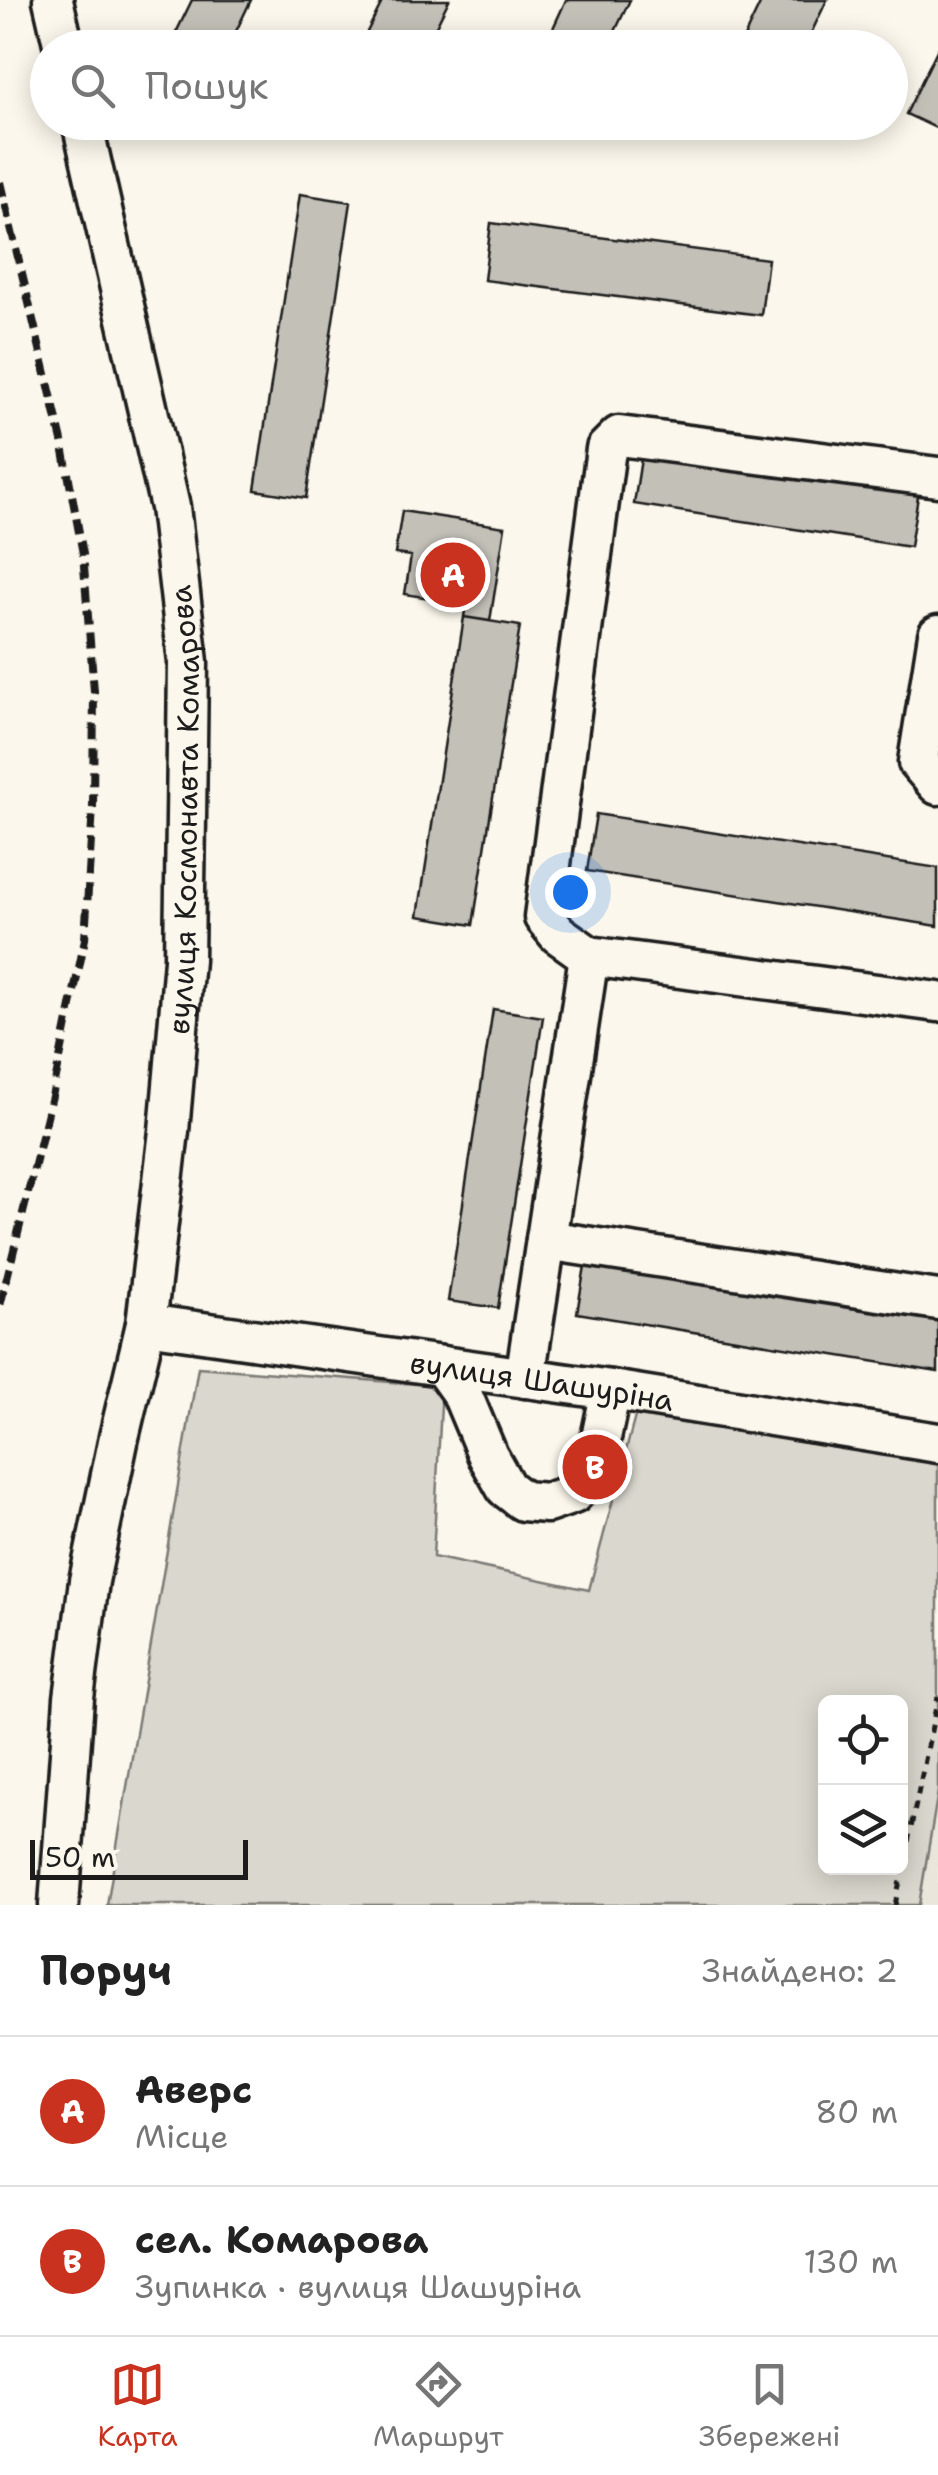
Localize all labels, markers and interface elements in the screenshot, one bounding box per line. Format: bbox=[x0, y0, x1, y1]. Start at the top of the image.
search box bbox=[30, 30, 908, 140]
icon: search bbox=[65, 58, 120, 113]
text: Пошук bbox=[145, 60, 268, 111]
pin: A bbox=[420, 538, 486, 612]
street label: вулиця Космонавта Комарова bbox=[157, 583, 209, 1036]
your location bbox=[545, 867, 596, 918]
street label: вулиця Шашуріна bbox=[407, 1341, 677, 1420]
pin: B bbox=[562, 1430, 628, 1504]
map controls bbox=[818, 1695, 908, 1875]
button: locate bbox=[818, 1695, 908, 1785]
button: layers bbox=[818, 1785, 908, 1875]
scale bar bbox=[30, 1835, 248, 1880]
text: 50 m bbox=[45, 1838, 115, 1876]
text: Поруч bbox=[40, 1942, 172, 1998]
text: Знайдено: 2 bbox=[702, 1949, 898, 1992]
text: Аверс bbox=[135, 2064, 253, 2115]
text: A bbox=[60, 2090, 85, 2133]
text: 80 m bbox=[815, 2090, 898, 2133]
text: Місце bbox=[135, 2115, 228, 2158]
text: сел. Комарова bbox=[135, 2214, 429, 2265]
text: B bbox=[63, 2240, 82, 2283]
text: 130 m bbox=[803, 2240, 898, 2283]
text: Зупинка · вулиця Шашуріна bbox=[135, 2265, 581, 2308]
tab: Карта bbox=[98, 2357, 178, 2455]
tab: Маршрут bbox=[373, 2357, 504, 2455]
tab: Збережені bbox=[699, 2357, 840, 2455]

